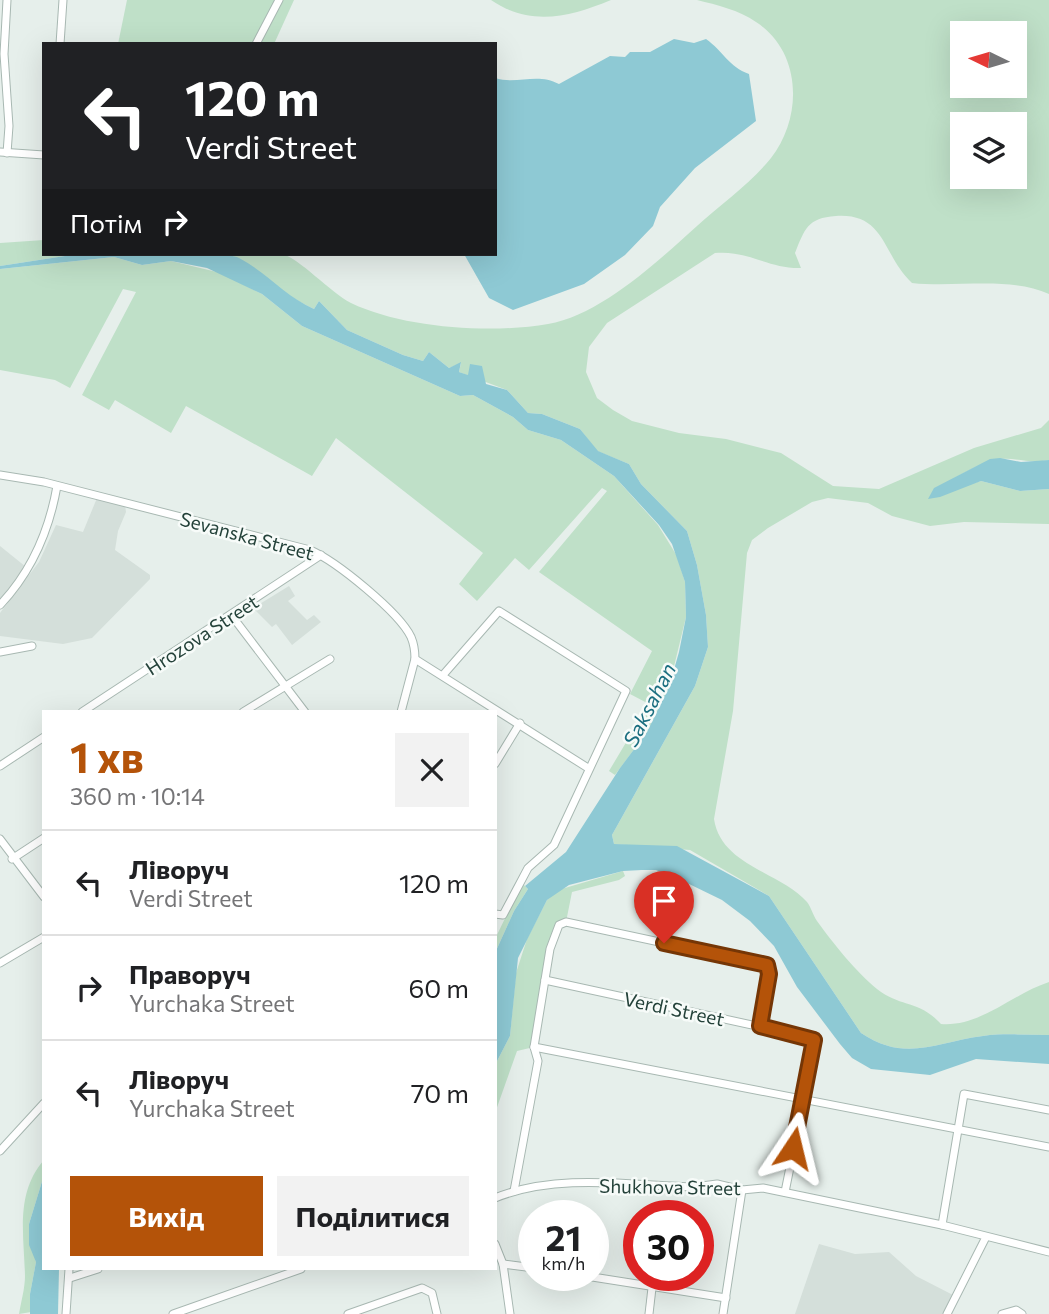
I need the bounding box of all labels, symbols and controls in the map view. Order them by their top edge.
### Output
north arrow [950,21,1027,98]
map controls [950,21,1027,189]
text: 120 m [185,66,319,126]
icon: left [70,70,161,161]
button: layers [950,112,1027,189]
text: Verdi Street [185,126,357,166]
icon: right [156,203,194,241]
text: Потім [70,207,142,238]
street label: Sevanska Street [178,507,317,564]
street label: Hrozova Street [141,589,263,680]
water label: Saksahan [617,658,680,750]
text: 1 хв [70,730,144,782]
button: close [395,733,469,807]
text: 360 m · 10:14 [70,782,205,810]
text: Ліворуч [129,853,229,884]
icon: left [70,864,108,902]
text: 120 m [399,867,469,898]
pin [634,871,694,943]
icon: arrive [645,882,683,920]
text: Verdi Street [129,884,253,912]
text: Праворуч [129,958,251,989]
icon: right [70,969,108,1007]
text: 60 m [409,972,469,1003]
street label: Verdi Street [622,987,727,1030]
text: Yurchaka Street [129,989,295,1017]
text: Ліворуч [129,1063,229,1094]
icon: left [70,1074,108,1112]
text: 70 m [411,1077,469,1108]
text: Yurchaka Street [129,1094,295,1122]
position arrow [756,1111,830,1185]
street label: Shukhova Street [599,1174,741,1199]
button: Вихід [70,1176,263,1256]
button: Поділитися [277,1176,469,1256]
speed limit sign: 30 [623,1200,714,1291]
text: 21 [546,1215,581,1258]
text: km/h [542,1252,585,1274]

